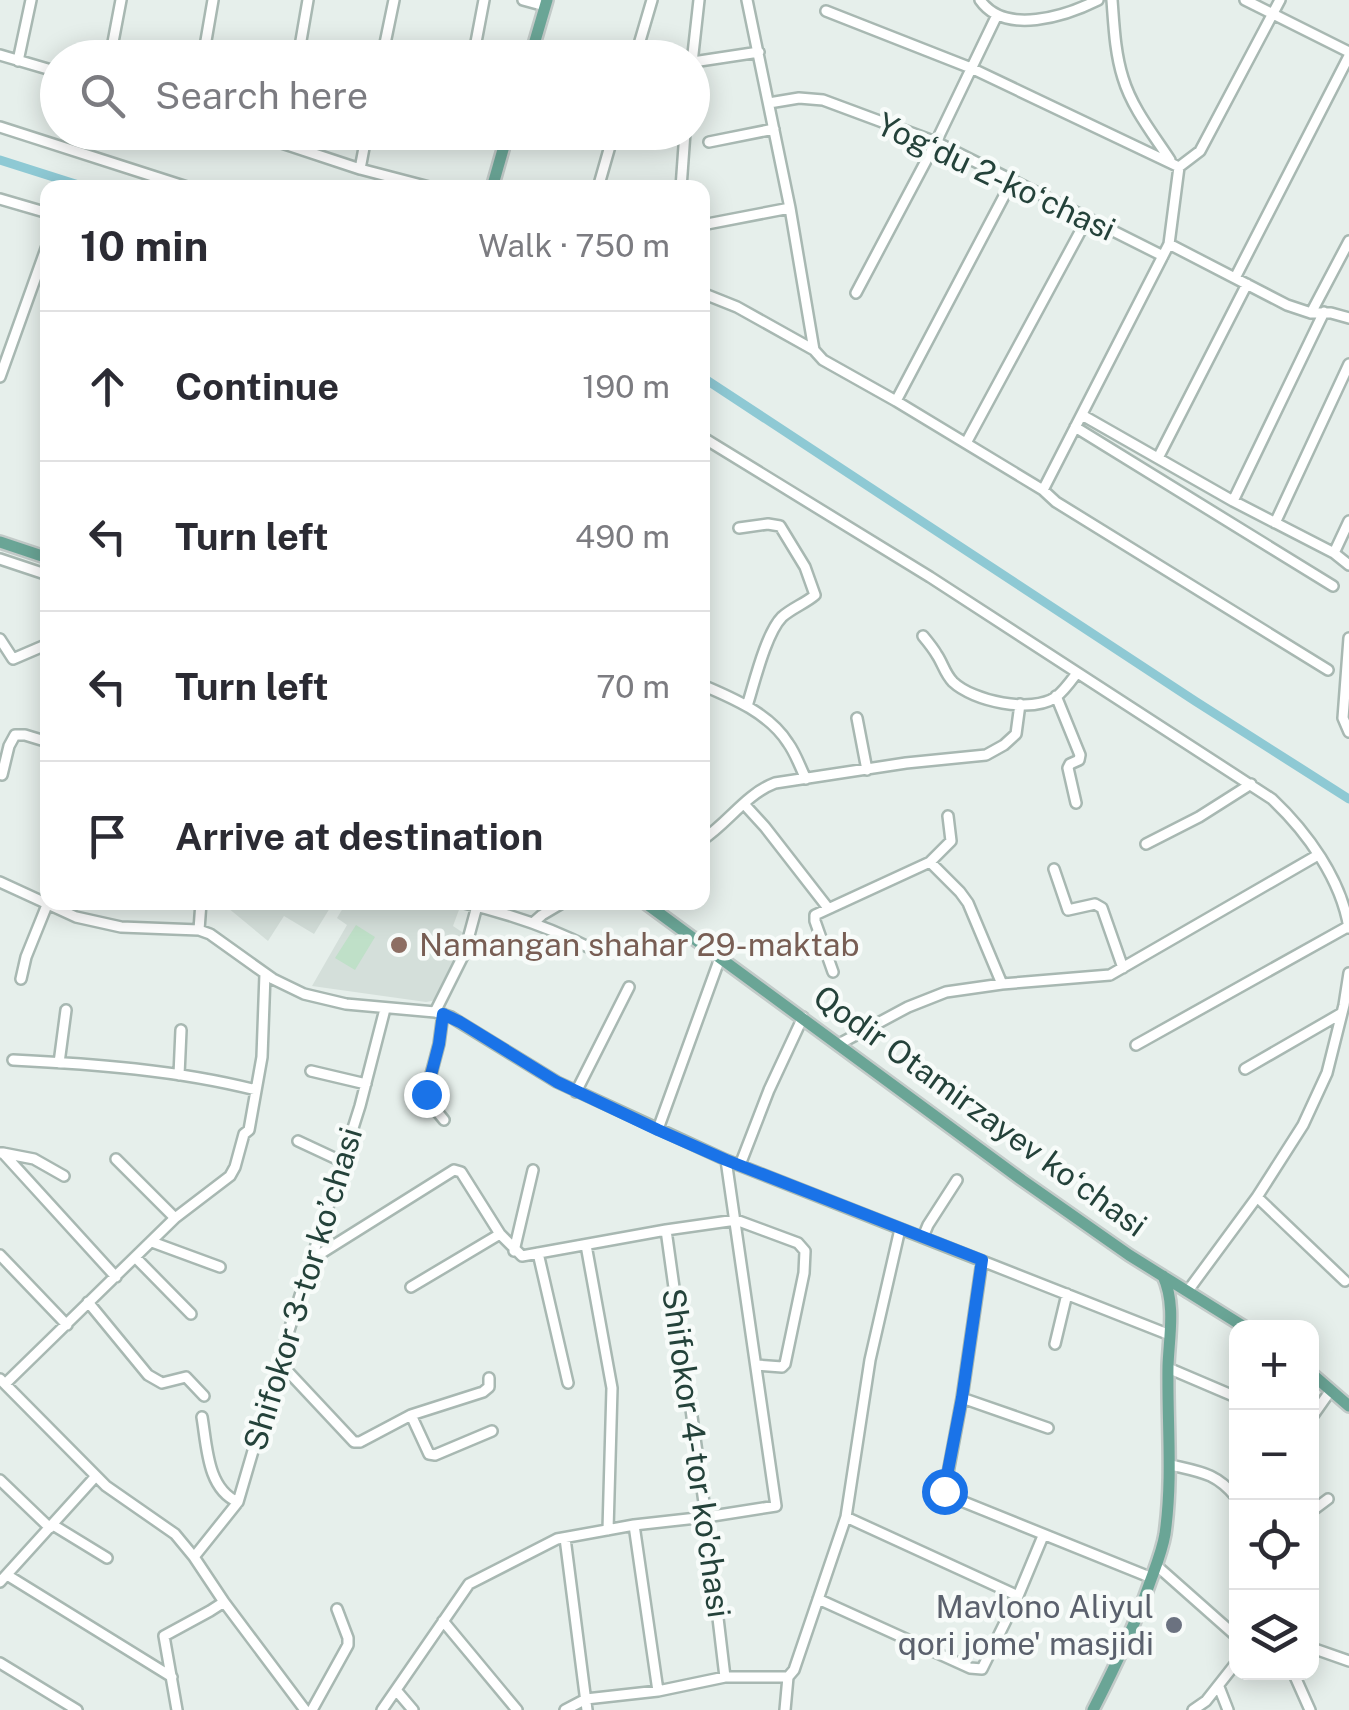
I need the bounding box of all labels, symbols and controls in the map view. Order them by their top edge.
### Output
search box [40,40,710,150]
icon: search [75,68,130,123]
text: Search here [155,73,368,118]
street label: Yogʻdu 2-koʻchasi [871,105,1121,248]
text: 10 min [80,221,208,270]
text: Walk · 750 m [478,227,670,264]
icon: ahead [80,359,135,414]
text: Continue [175,364,339,409]
text: 190 m [582,368,670,405]
icon: left [80,509,135,564]
text: Turn left [175,514,329,559]
text: 490 m [575,518,670,555]
icon: left [80,659,135,714]
text: Turn left [175,664,329,709]
text: 70 m [596,668,670,705]
icon: arrive [80,809,135,864]
text: Arrive at destination [175,814,543,859]
place label: Namangan shahar 29-maktab [419,926,860,963]
marker: Namangan shahar 29-maktab [388,934,410,956]
street label: Qodir Otamirzayev koʻchasi [807,977,1154,1244]
route end [404,1072,450,1118]
street label: Shifokor 3-tor koʼchasi [236,1123,369,1455]
street label: Shifokor 4-tor ko'chasi [655,1286,738,1620]
map controls [1229,1320,1319,1680]
button: + [1229,1320,1319,1410]
button: − [1229,1410,1319,1500]
route start [922,1469,968,1515]
button: locate [1229,1500,1319,1590]
place label: Mavlono Aliyul qori jome' masjidi [898,1588,1154,1662]
button: layers [1229,1590,1319,1680]
marker: Mavlono Aliyul qori jome' masjidi [1163,1614,1185,1636]

